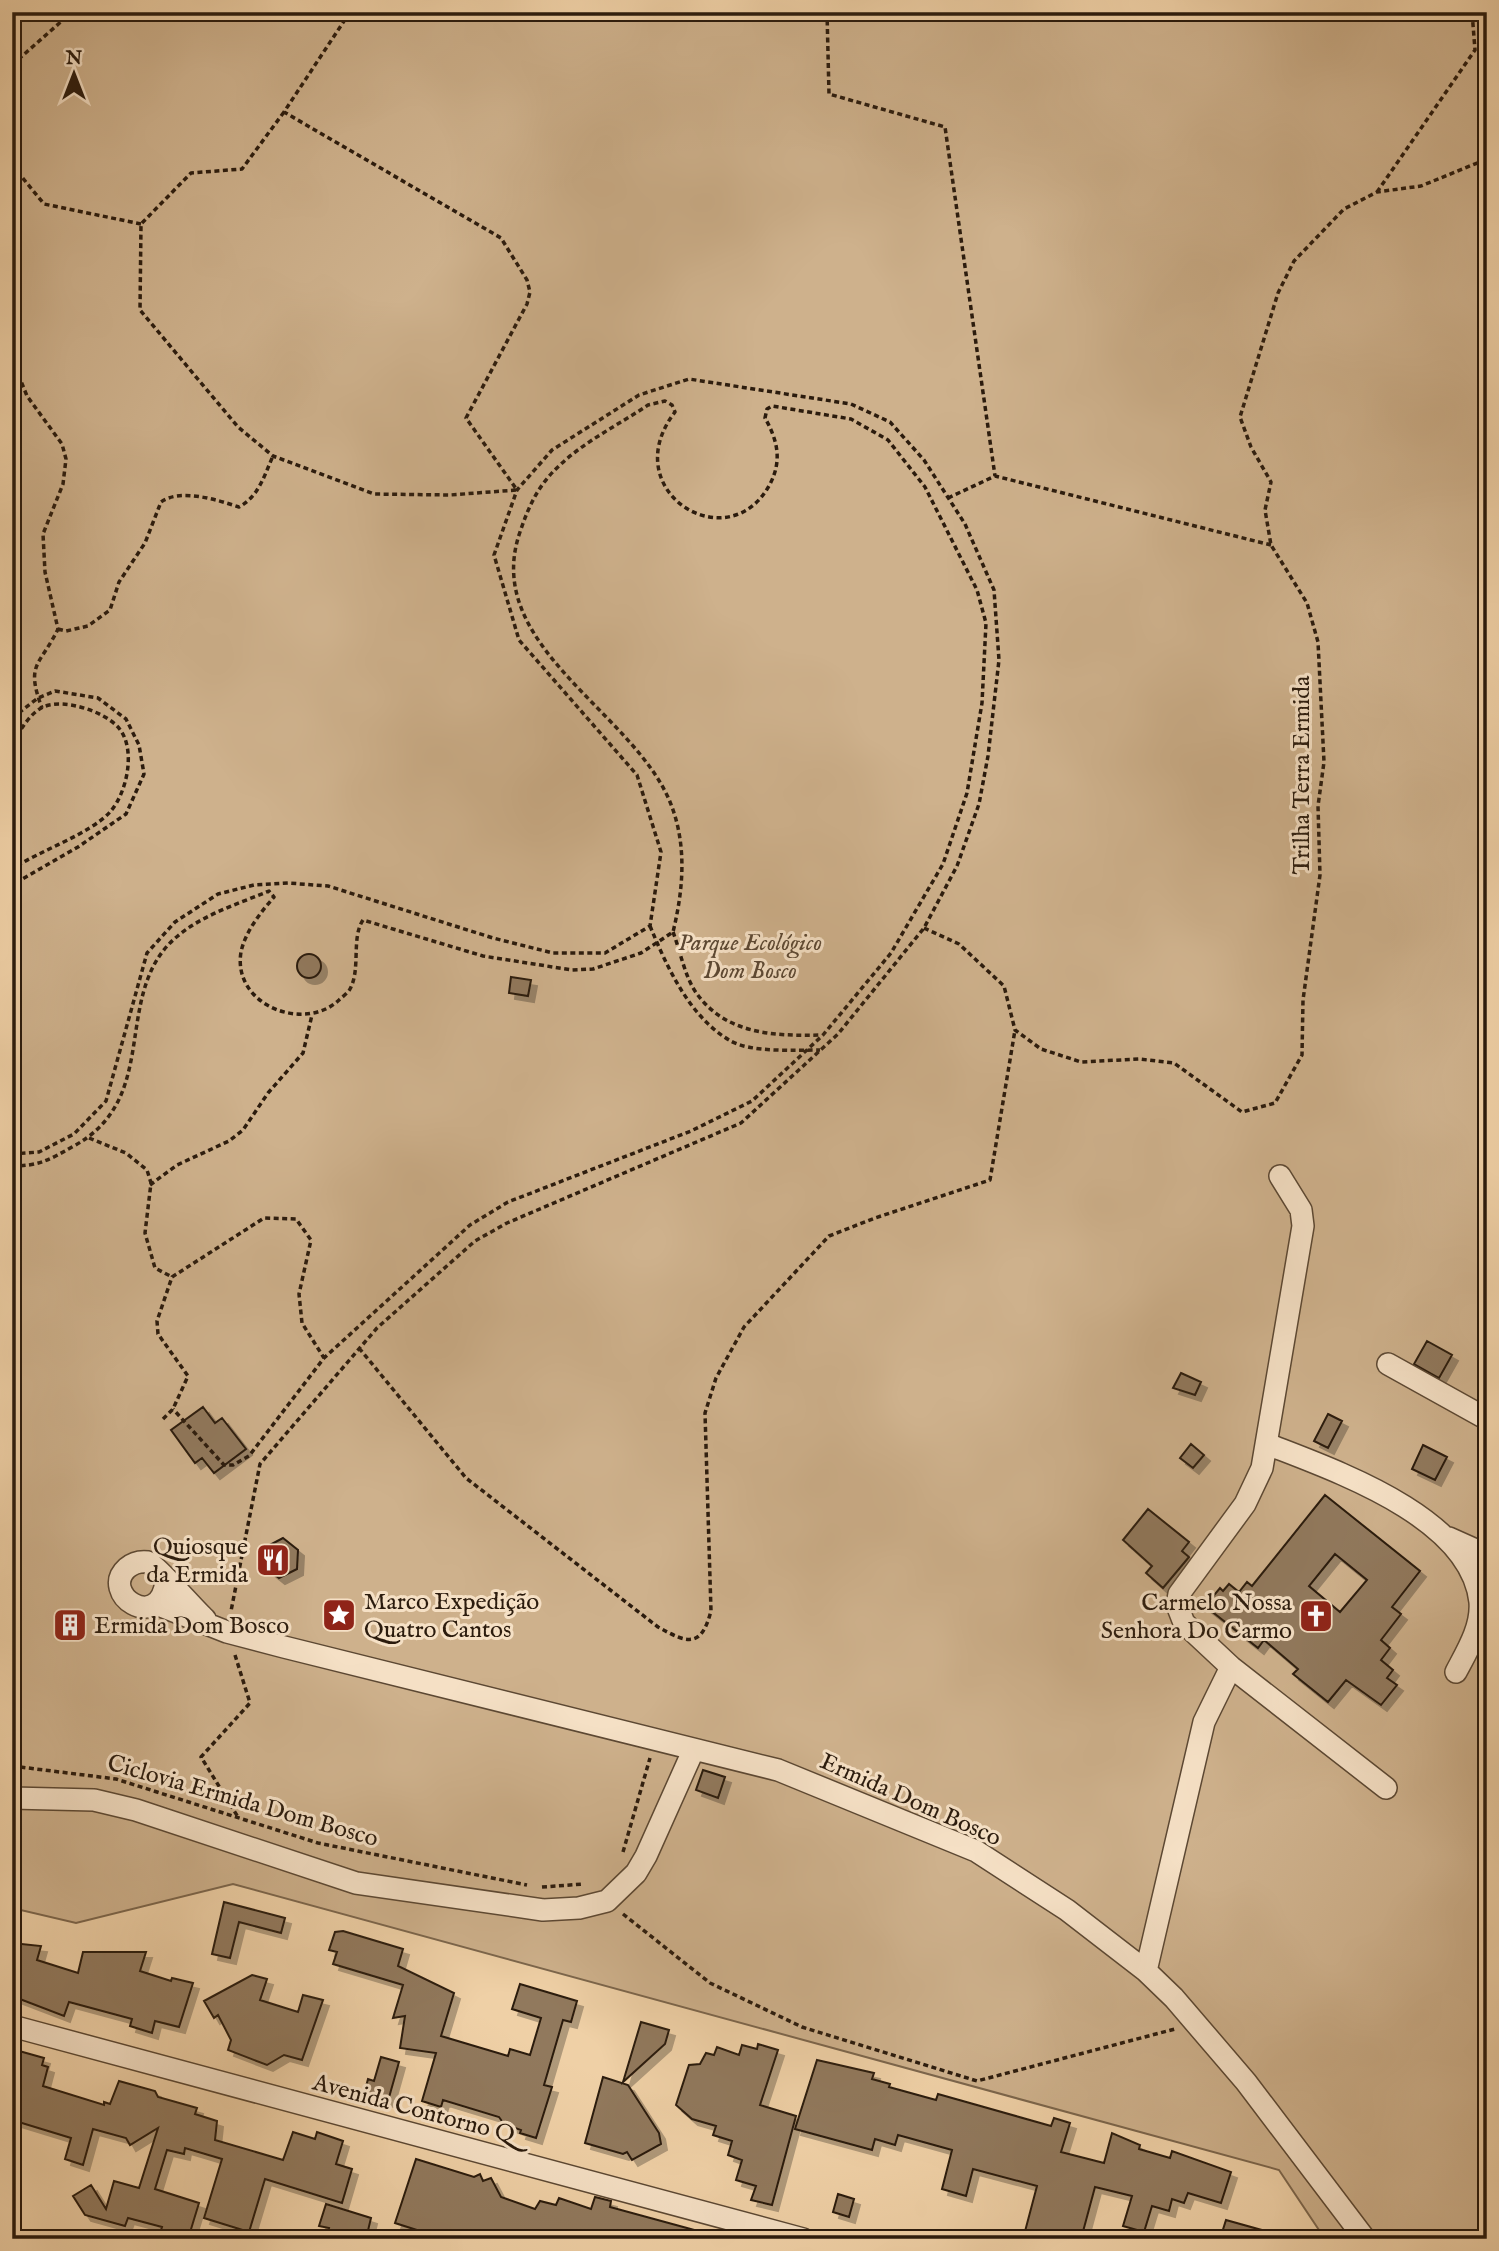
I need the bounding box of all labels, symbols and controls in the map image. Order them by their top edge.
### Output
north arrow [38,38,108,108]
text: N [65,47,83,71]
street label: Trilha Terra Ermida [1287,675,1318,874]
park label: Parque Ecológico Dom Bosco [678,928,822,987]
place label: Quiosque da Ermida [146,1532,249,1591]
restaurant icon: Quiosque da Ermida [254,1541,292,1579]
place label: Marco Expedição Quatro Cantos [364,1587,539,1646]
place label: Carmelo Nossa Senhora Do Carmo [1101,1588,1293,1647]
place icon: Marco Expedição Quatro Cantos [320,1596,358,1634]
church icon: Carmelo Nossa Senhora Do Carmo [1297,1597,1335,1635]
building icon: Ermida Dom Bosco [51,1606,89,1644]
place label: Ermida Dom Bosco [94,1611,289,1642]
street label: Ermida Dom Bosco [815,1747,1006,1854]
street label: Ciclovia Ermida Dom Bosco [103,1748,382,1855]
street label: Avenida Contorno Q [308,2067,535,2156]

